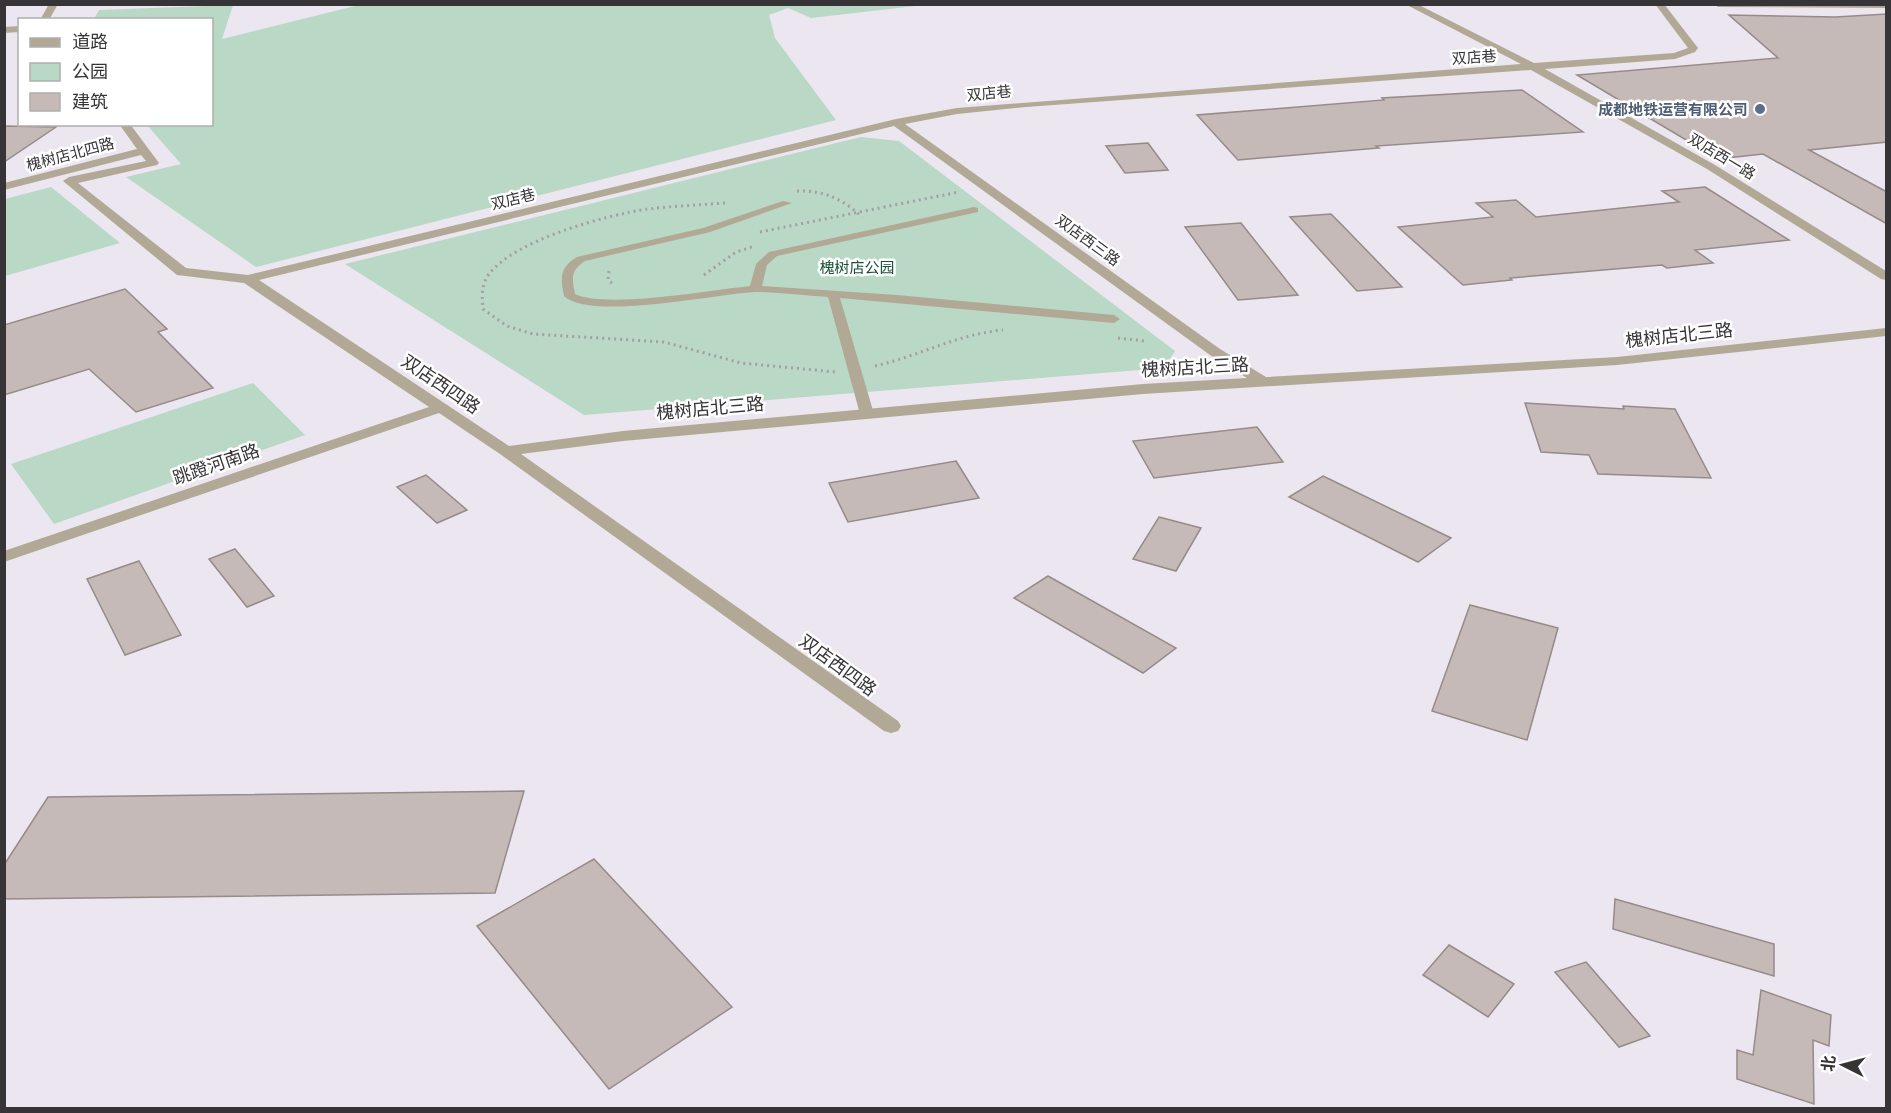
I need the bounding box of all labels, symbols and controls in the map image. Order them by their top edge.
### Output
legend [18,18,213,126]
text: 道路 [72,30,108,53]
street label: 双店巷 [1451,46,1497,68]
text: 公园 [72,60,108,83]
street label: 双店巷 [966,81,1012,105]
text: 建筑 [72,90,108,113]
place label: 成都地铁运营有限公司 [1598,100,1748,119]
marker: 成都地铁运营有限公司 [1753,102,1767,116]
street label: 双店西一路 [1685,129,1759,183]
street label: 槐树店北四路 [24,133,116,175]
street label: 双店巷 [489,184,537,214]
street label: 双店西三路 [1052,210,1124,270]
park label: 槐树店公园 [819,258,895,277]
street label: 槐树店北三路 [1624,318,1734,352]
street label: 双店西四路 [397,349,485,419]
street label: 槐树店北三路 [1140,353,1250,381]
street label: 槐树店北三路 [655,392,765,424]
street label: 跳蹬河南路 [170,438,262,490]
street label: 双店西四路 [795,629,881,701]
north arrow [1813,1035,1873,1095]
text: 北 [1817,1054,1839,1072]

